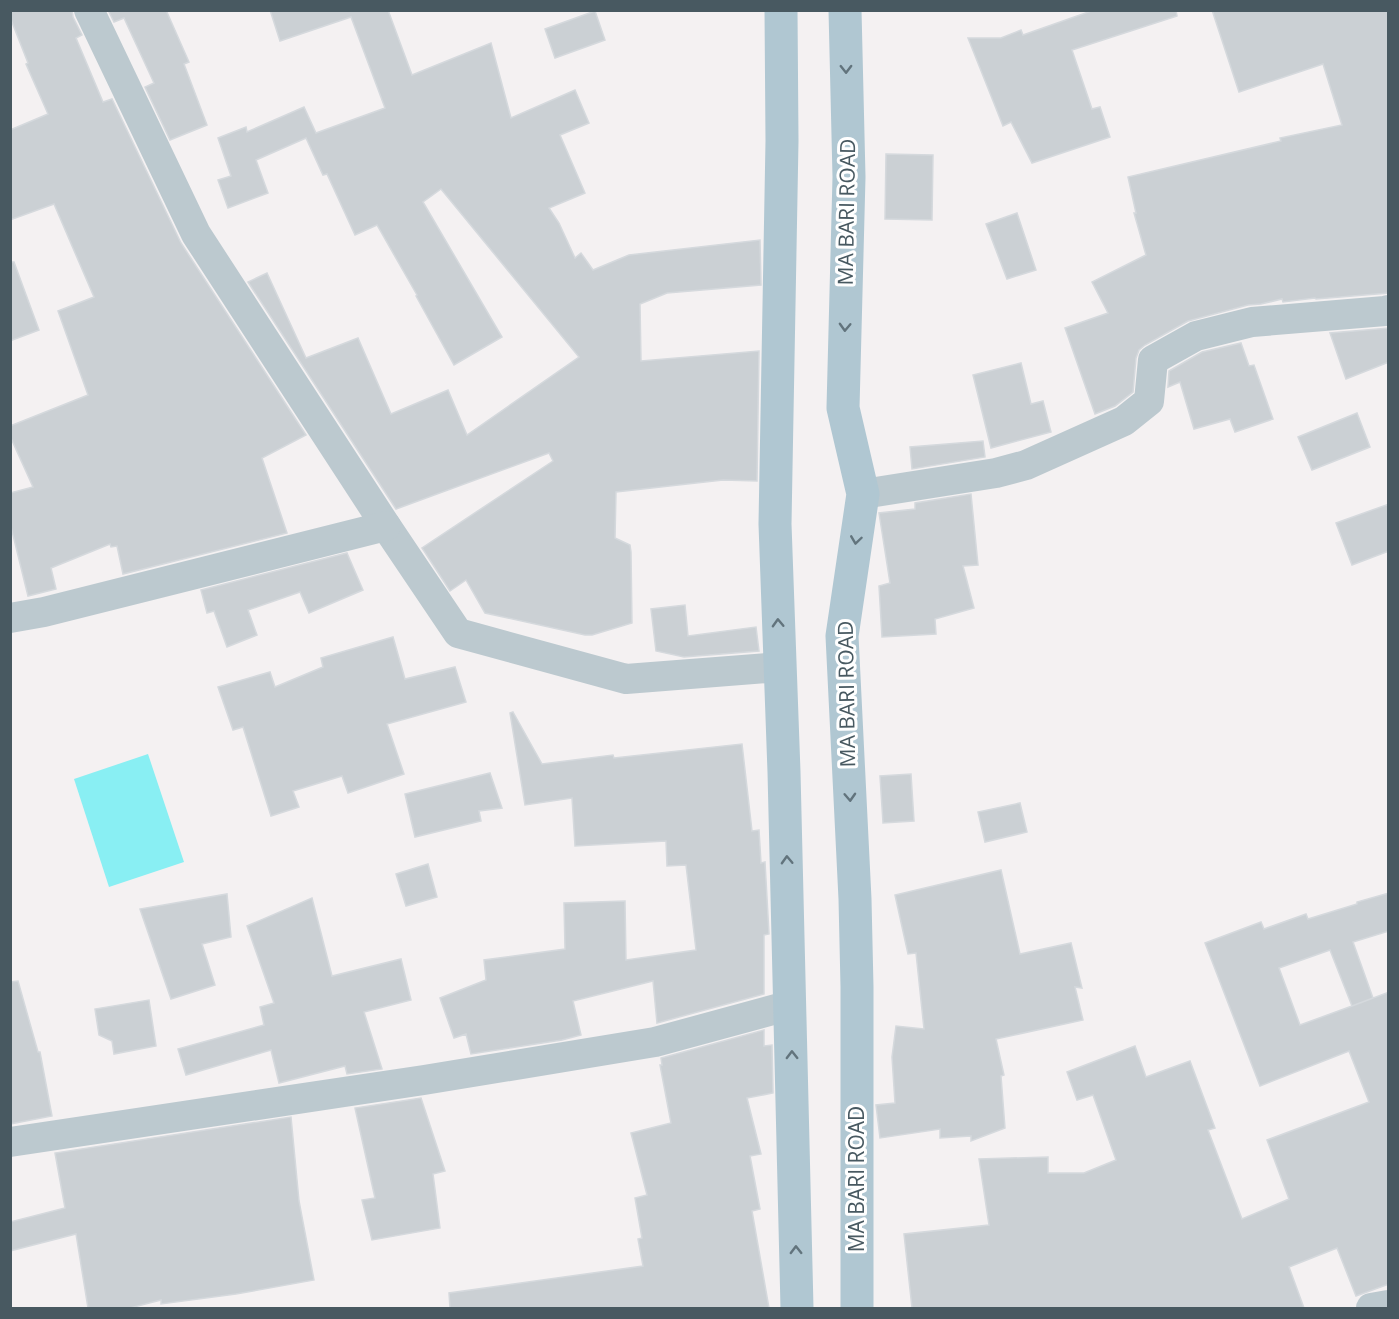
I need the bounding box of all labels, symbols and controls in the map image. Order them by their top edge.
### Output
one-way arrow [840,64,853,73]
street label: MA BARI ROAD [831,138,861,285]
one-way arrow [839,322,851,331]
one-way arrow [851,535,863,545]
one-way arrow [772,619,785,628]
street label: MA BARI ROAD [831,621,861,768]
one-way arrow [843,792,856,801]
one-way arrow [780,856,793,865]
one-way arrow [786,1051,798,1060]
street label: MA BARI ROAD [842,1106,870,1252]
one-way arrow [790,1246,802,1255]

